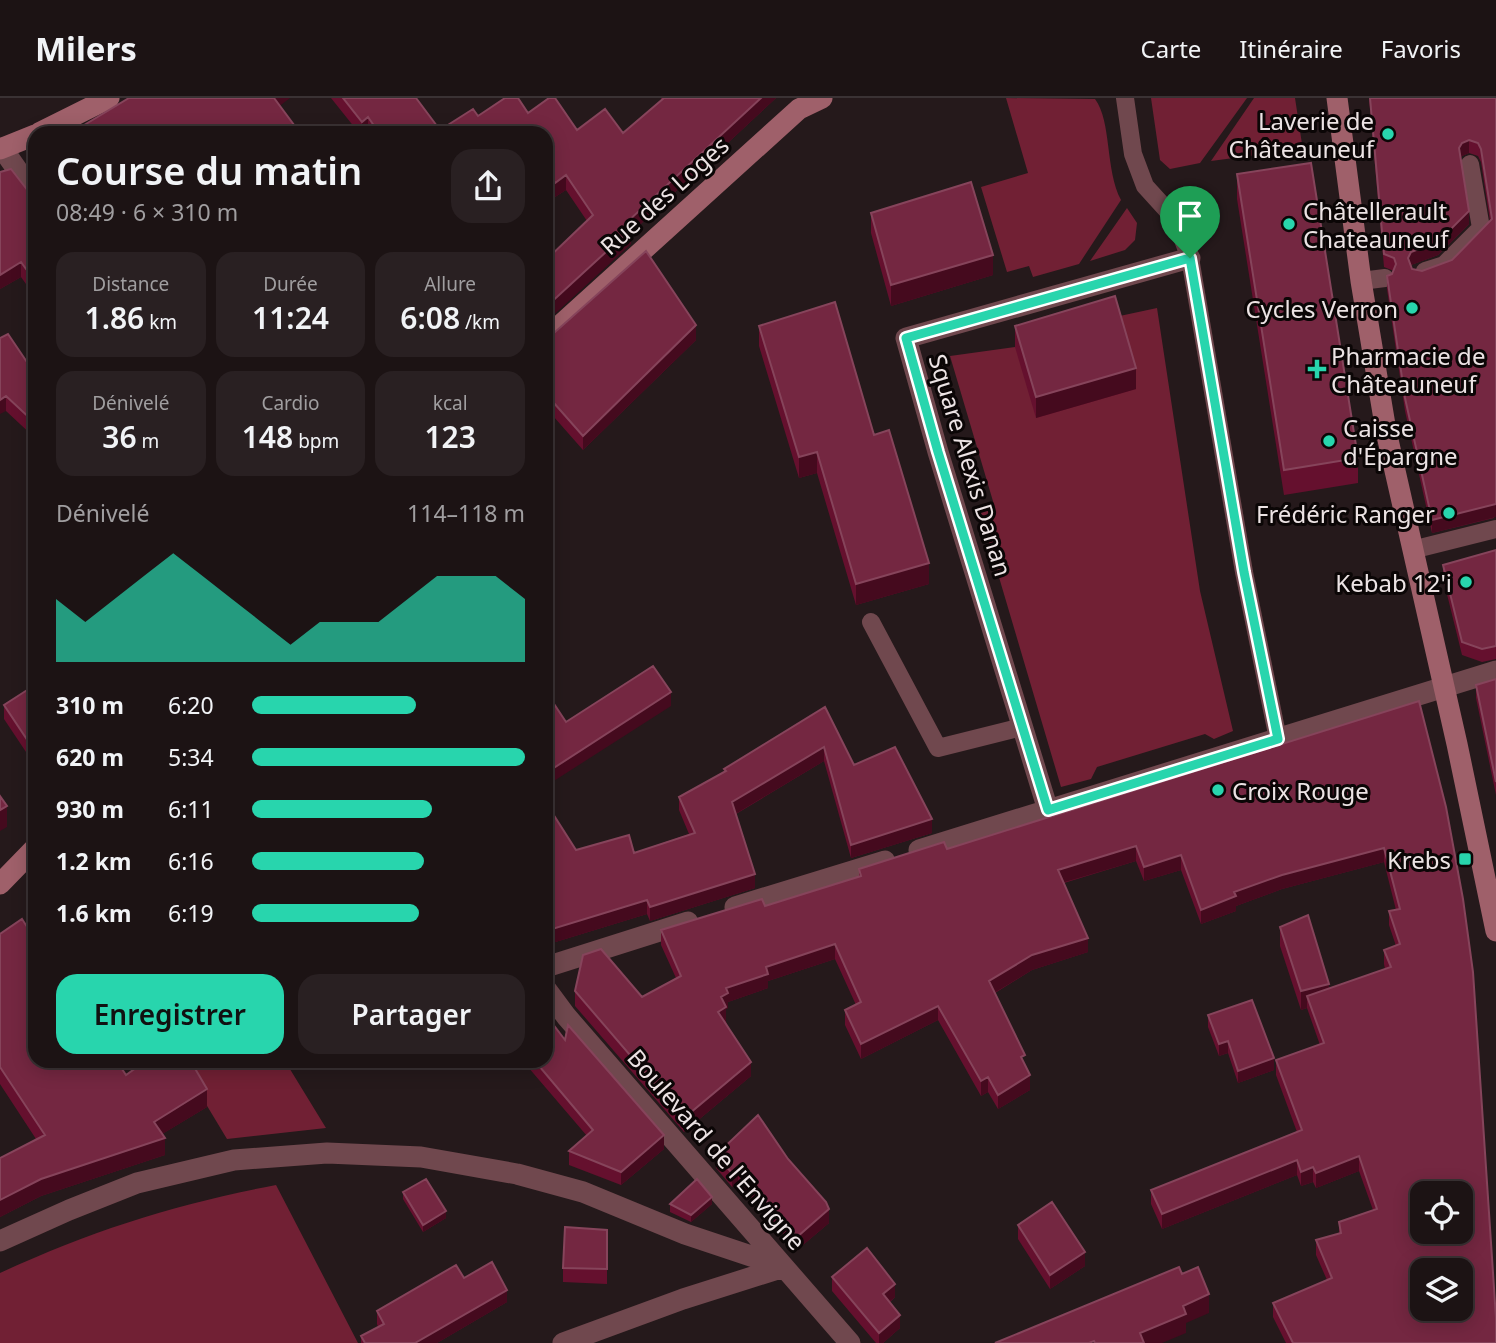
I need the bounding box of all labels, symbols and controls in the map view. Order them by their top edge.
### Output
text: Milers [35,26,137,71]
text: Carte [1141,32,1201,65]
text: Itinéraire [1239,32,1343,65]
text: Favoris [1381,32,1461,65]
place label: Laverie de Châteauneuf [1229,104,1376,165]
marker: Laverie de Châteauneuf [1380,126,1396,142]
street label: Rue des Loges [593,128,735,262]
text: Course du matin [56,144,362,196]
button: share [451,149,525,223]
pin [1160,186,1220,258]
place label: Châtellerault Chateauneuf [1303,194,1450,255]
text: 08:49 · 6 × 310 m [56,196,238,228]
icon: arrive [1171,197,1209,235]
marker: Châtellerault Chateauneuf [1281,216,1297,232]
text: Distance [92,271,169,297]
text: Durée [263,271,318,297]
text: Allure [424,271,476,297]
place label: Cycles Verron [1245,292,1398,325]
text: 1.86 [85,297,144,338]
text: 11:24 [252,297,329,338]
text: 6:08 [400,297,460,338]
marker: Cycles Verron [1404,300,1420,316]
text: km [144,309,177,335]
text: /km [460,309,500,335]
place label: Pharmacie de Châteauneuf [1331,339,1485,400]
street label: Square Alexis Danan [921,350,1021,580]
marker: Pharmacie de Châteauneuf [1309,361,1325,377]
text: Dénivelé [92,390,169,416]
text: Cardio [261,390,320,416]
text: kcal [433,390,468,416]
place label: Caisse d'Épargne [1343,411,1458,472]
text: 36 [102,416,137,457]
text: 148 [242,416,293,457]
text: 123 [424,416,476,457]
text: m [137,428,159,454]
text: bpm [293,428,339,454]
marker: Caisse d'Épargne [1321,433,1337,449]
text: Dénivelé [56,497,149,529]
text: 114–118 m [407,497,525,529]
place label: Frédéric Ranger [1256,497,1435,530]
marker: Frédéric Ranger [1441,505,1457,521]
place label: Kebab 12'i [1335,566,1452,599]
marker: Kebab 12'i [1458,574,1474,590]
text: 310 m [56,689,124,721]
text: 6:20 [168,689,214,721]
text: 620 m [56,741,124,773]
text: 5:34 [168,741,214,773]
place label: Croix Rouge [1232,774,1369,807]
marker: Croix Rouge [1210,782,1226,798]
text: 930 m [56,793,124,825]
text: 6:11 [168,793,214,825]
place label: Krebs [1387,843,1451,876]
text: 1.2 km [56,845,131,877]
text: 6:16 [168,845,214,877]
marker: Krebs [1457,851,1473,867]
text: 1.6 km [56,897,131,929]
text: 6:19 [168,897,214,929]
button: Enregistrer [56,974,284,1054]
button: Partager [298,974,525,1054]
street label: Boulevard de l'Envigne [621,1042,813,1256]
map controls [1410,1181,1473,1321]
button: locate [1410,1181,1473,1244]
button: layers [1410,1258,1473,1321]

